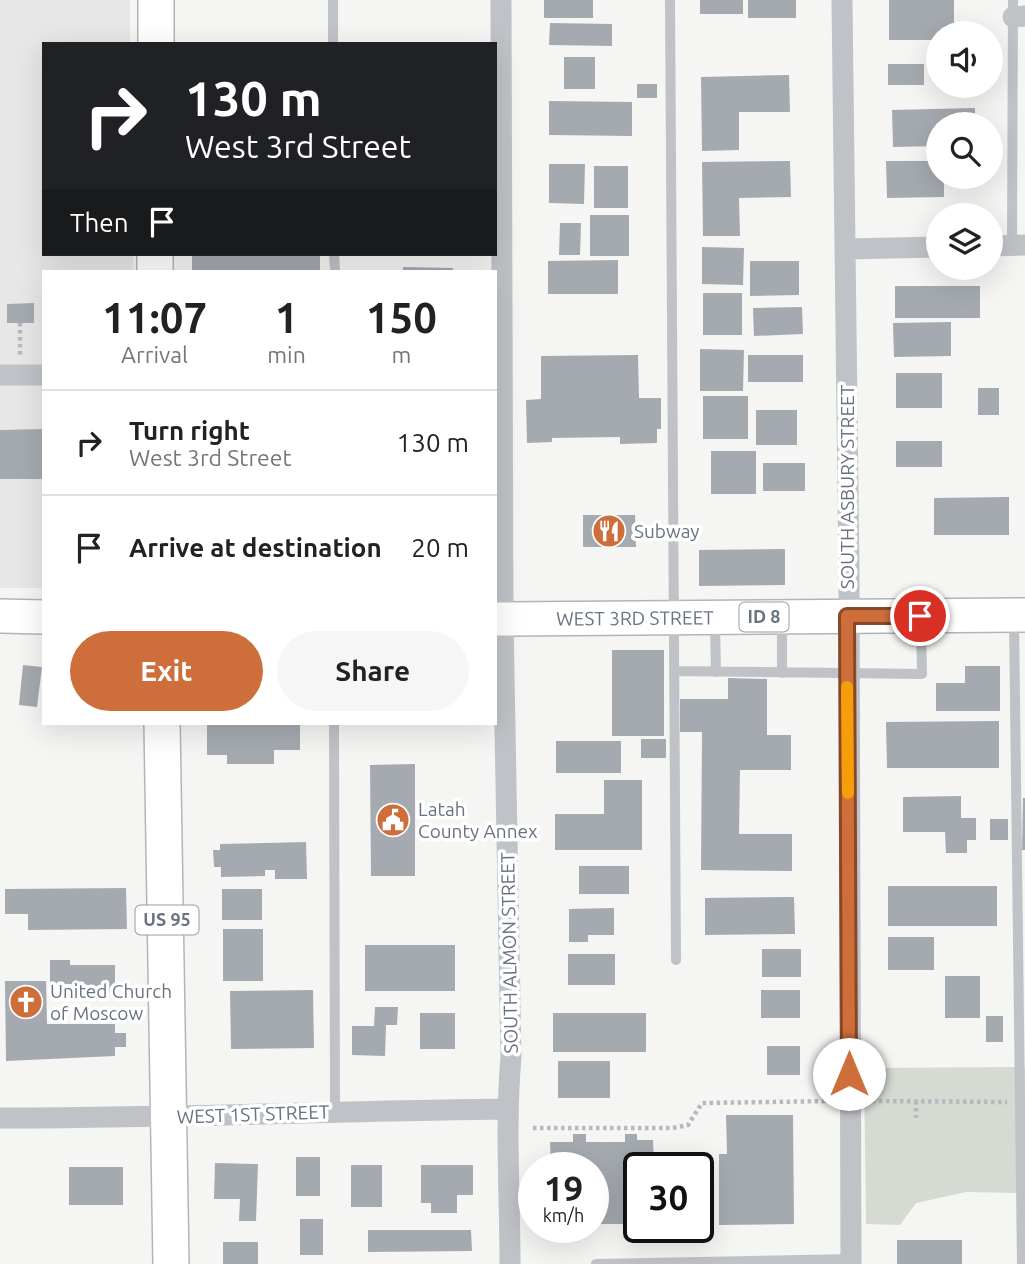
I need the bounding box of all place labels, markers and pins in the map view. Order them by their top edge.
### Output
restaurant icon: Subway [590,512,628,550]
place label: Subway [634,520,700,542]
pin [890,586,950,646]
place label: Latah County Annex [418,798,538,842]
public building icon: Latah County Annex [374,801,412,839]
place label: United Church of Moscow [50,980,172,1024]
church icon: United Church of Moscow [7,983,45,1021]

